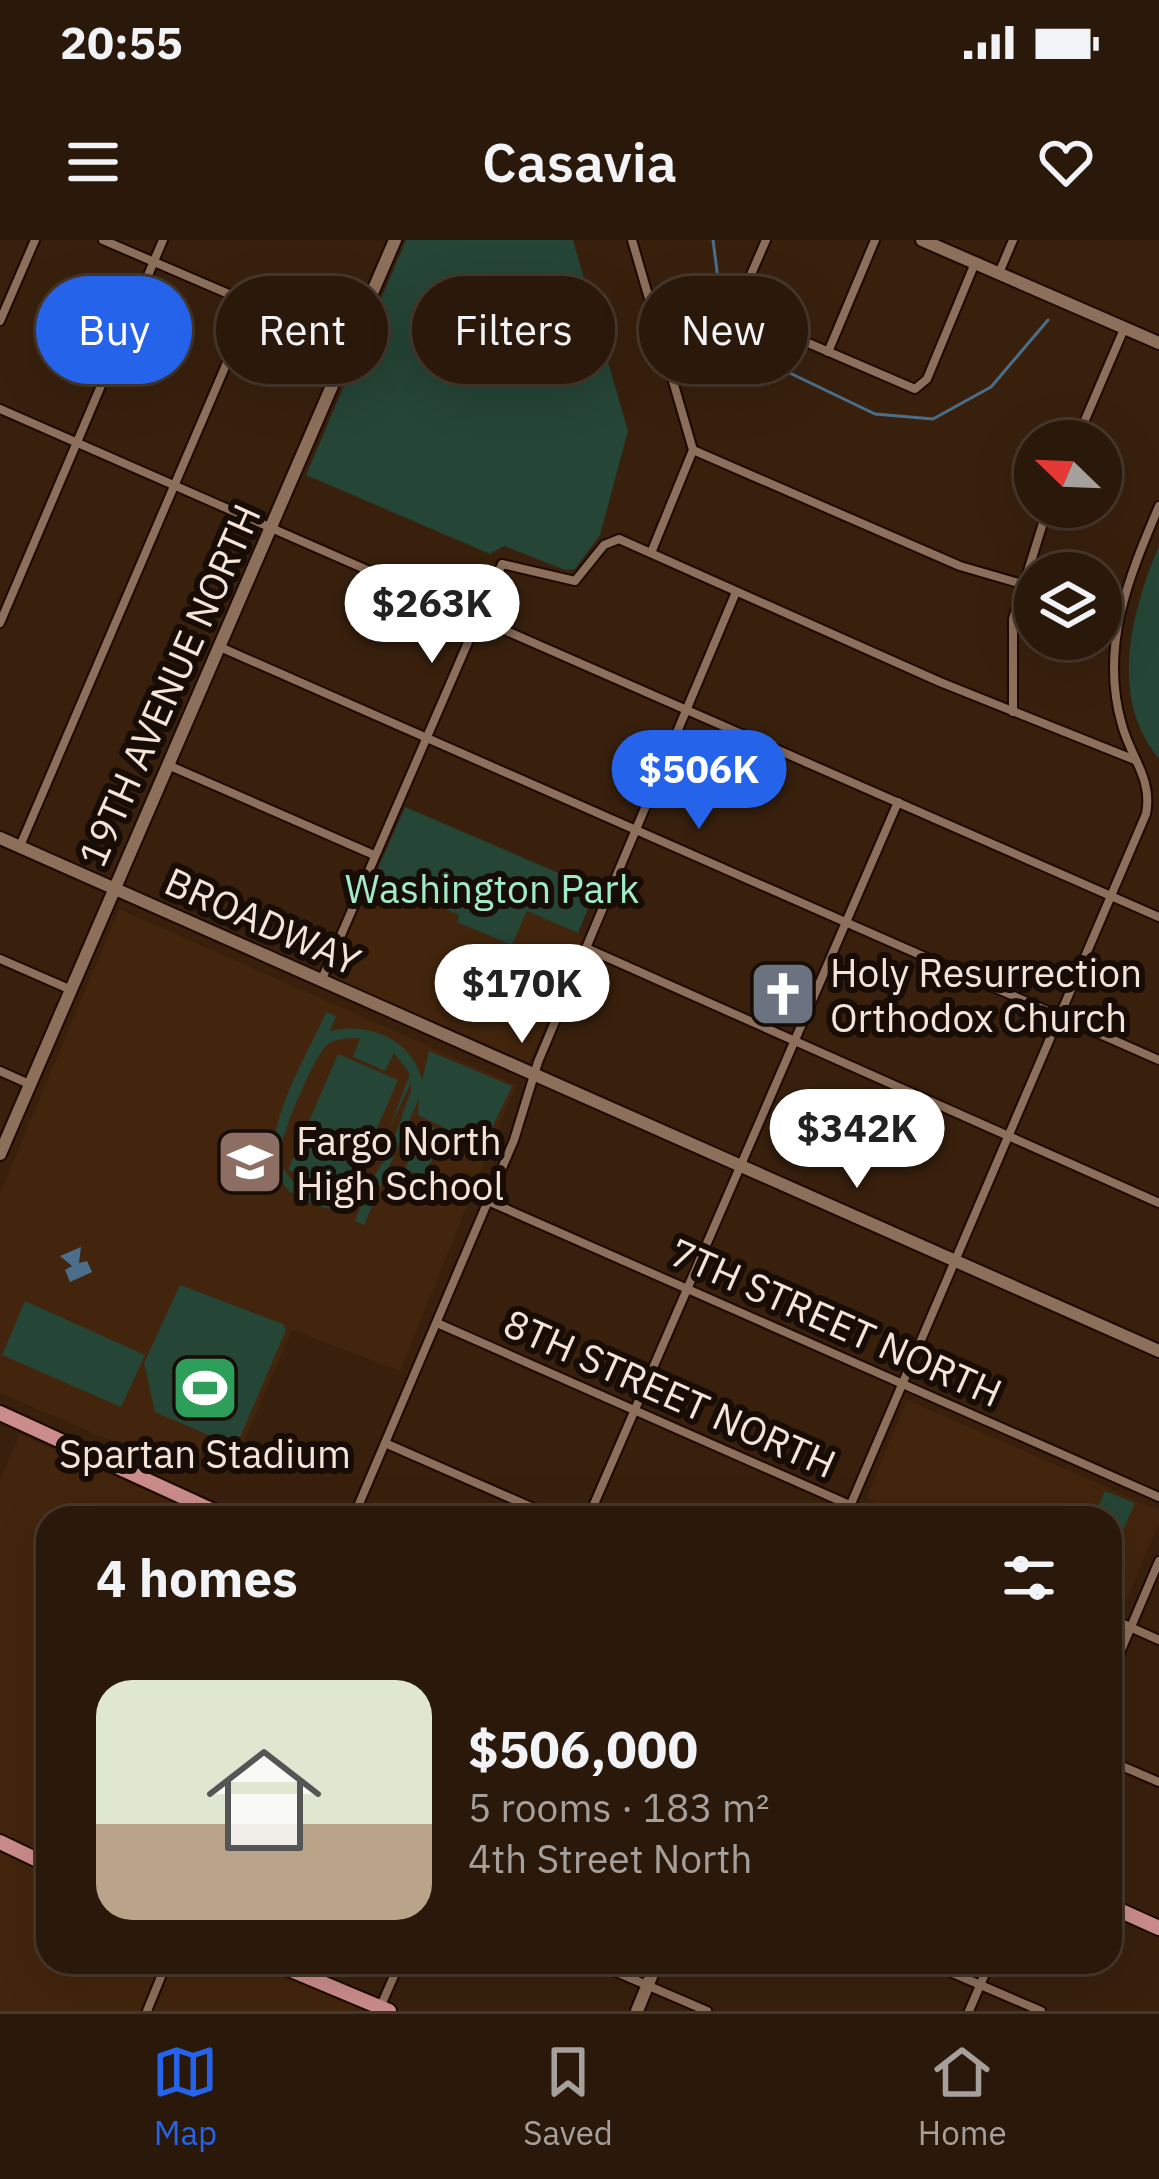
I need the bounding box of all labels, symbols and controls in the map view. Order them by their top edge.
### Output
text: 20:55 [60,13,183,71]
text: Casavia [482,127,677,197]
icon: menu [60,129,126,195]
icon: heart [1033,129,1099,195]
chip: Buy [36,276,192,384]
chip: Rent [216,276,388,384]
chip: Filters [412,276,615,384]
chip: New [639,276,808,384]
north arrow [1014,420,1122,528]
map controls [1014,420,1122,660]
street label: 19TH AVENUE NORTH [66,496,272,874]
button: layers [1014,552,1122,660]
pin: $263K [348,564,516,666]
text: $263K [372,577,492,628]
pin: $506K [615,730,783,832]
text: $506K [639,743,759,794]
street label: BROADWAY [157,855,369,987]
park label: Washington Park [345,863,639,914]
pin: $170K [438,944,606,1046]
place label: Holy Resurrection Orthodox Church [830,947,1142,1043]
text: $170K [462,957,582,1008]
church icon: Holy Resurrection Orthodox Church [748,959,818,1029]
pin: $342K [773,1089,941,1191]
text: $342K [797,1102,917,1153]
place label: Fargo North High School [296,1115,504,1211]
school or university icon: Fargo North High School [215,1127,285,1197]
street label: 7TH STREET NORTH [662,1226,1010,1418]
street label: 8TH STREET NORTH [496,1297,844,1489]
sports icon: Spartan Stadium [170,1353,240,1423]
place label: Spartan Stadium [59,1428,351,1479]
text: 4 homes [96,1545,298,1611]
icon: filters [996,1545,1062,1611]
text: $506,000 [468,1716,698,1782]
icon: home [192,1728,336,1872]
text: 5 rooms · 183 m² [468,1782,770,1833]
text: 4th Street North [468,1833,752,1884]
tab: Map [152,2039,218,2154]
tab: Saved [523,2039,613,2154]
tab: Home [918,2039,1007,2154]

